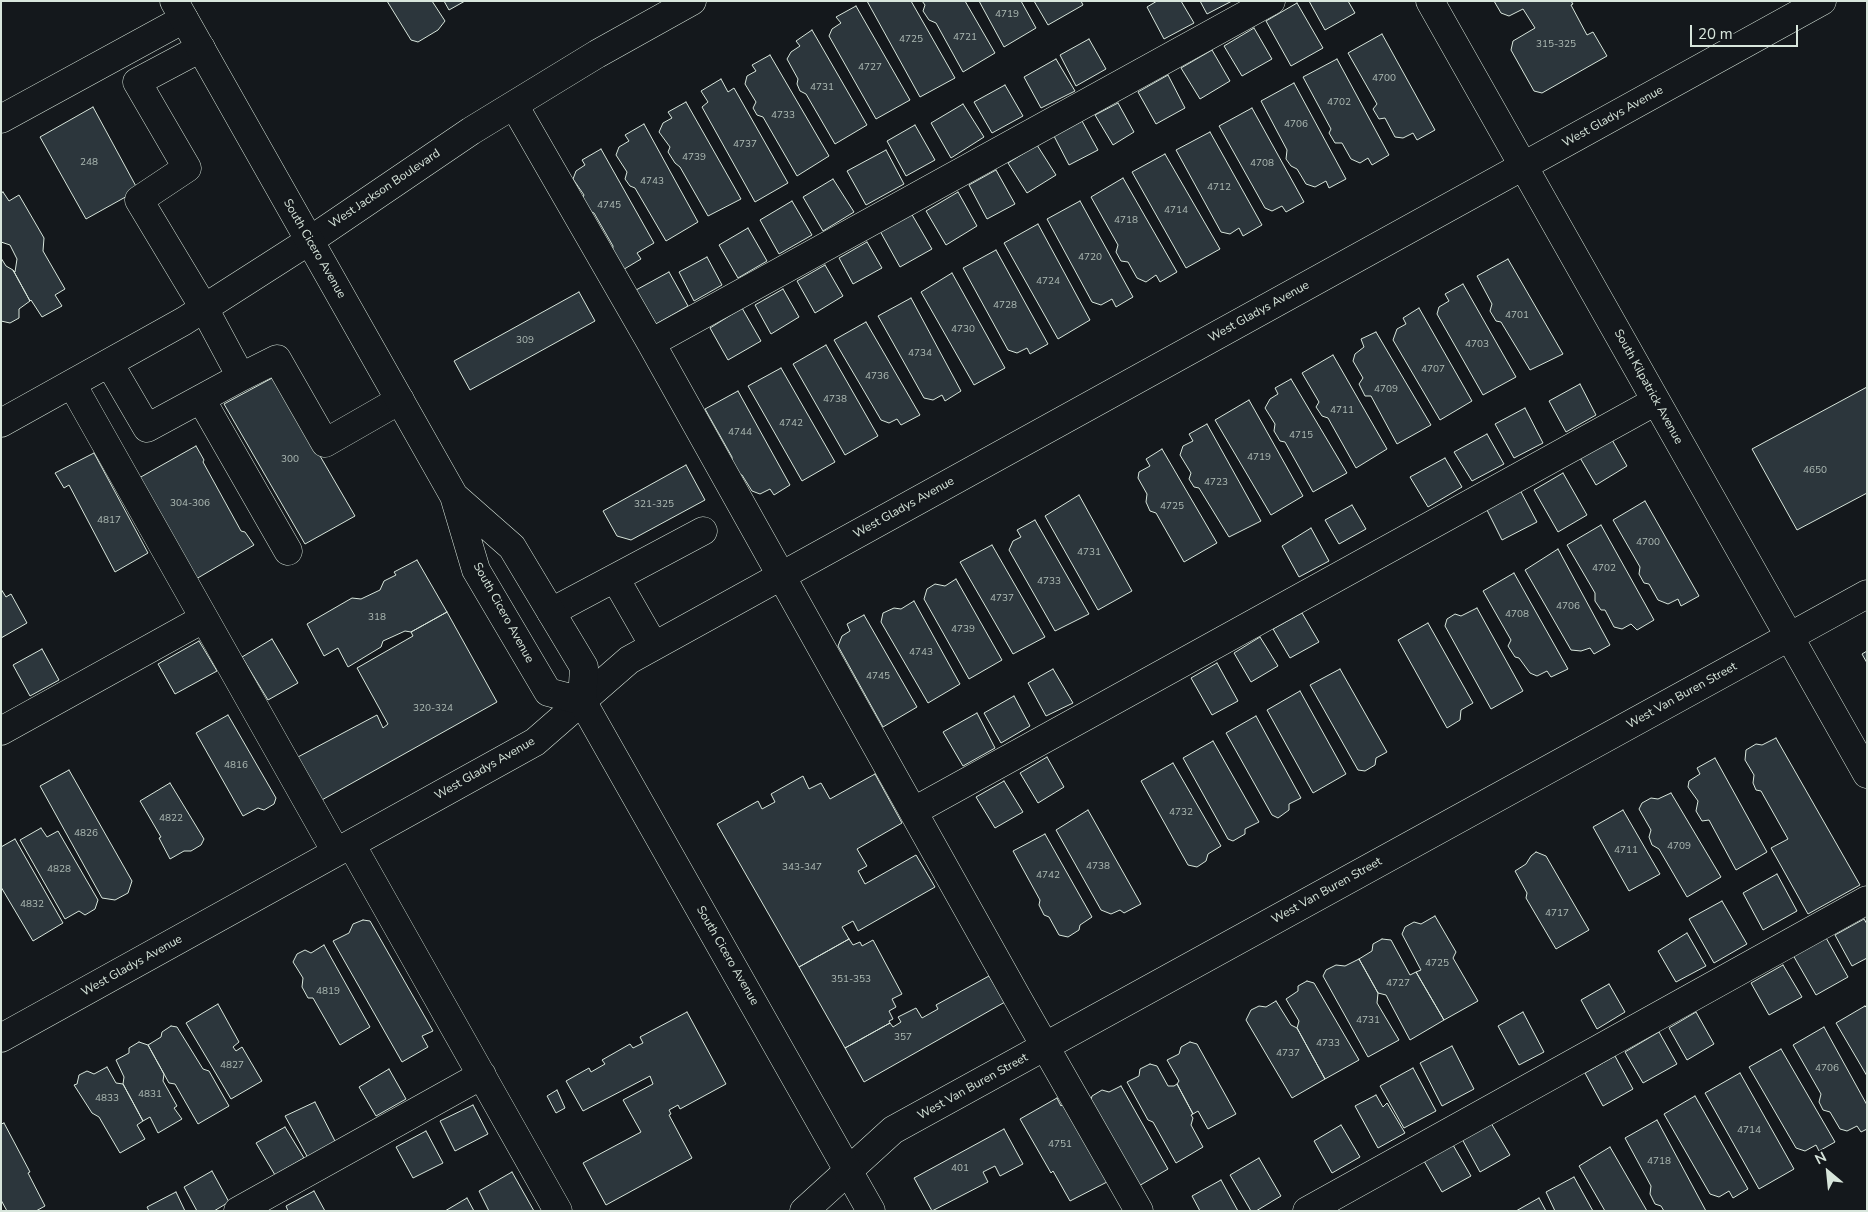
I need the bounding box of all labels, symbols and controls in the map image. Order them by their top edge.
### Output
house number: 4719 [995,9,1019,21]
scale bar [1693,15,1800,47]
text: 20 m [1698,24,1733,44]
house number: 4721 [953,32,977,44]
house number: 4725 [899,34,923,46]
house number: 315-325 [1536,39,1576,51]
house number: 4727 [858,62,882,74]
house number: 4700 [1372,73,1396,85]
house number: 4731 [810,82,834,94]
street label: West Gladys Avenue [1560,83,1666,151]
house number: 4702 [1327,97,1351,109]
house number: 4733 [771,110,795,122]
house number: 4706 [1284,119,1308,131]
house number: 4737 [733,139,757,151]
street label: West Jackson Boulevard [327,146,443,232]
house number: 4739 [682,152,706,164]
house number: 248 [80,157,98,169]
house number: 4708 [1250,158,1274,170]
house number: 4743 [640,176,664,188]
house number: 4712 [1207,182,1231,194]
street label: South Cicero Avenue [280,197,348,301]
house number: 4745 [597,200,621,212]
house number: 4714 [1164,205,1188,217]
house number: 4718 [1114,215,1138,227]
house number: 4720 [1078,252,1102,264]
house number: 4724 [1036,276,1060,288]
street label: West Gladys Avenue [1206,278,1312,346]
house number: 4728 [993,300,1017,312]
house number: 4701 [1505,310,1529,322]
house number: 4730 [951,324,975,336]
street label: South Kilpatrick Avenue [1610,327,1686,447]
house number: 309 [516,335,534,347]
house number: 4703 [1465,339,1489,351]
house number: 4734 [908,348,932,360]
house number: 4707 [1421,364,1445,376]
house number: 4736 [865,371,889,383]
house number: 4709 [1374,384,1398,396]
house number: 4738 [823,394,847,406]
house number: 4711 [1330,405,1354,417]
house number: 4742 [779,418,803,430]
house number: 4744 [728,427,752,439]
house number: 4715 [1289,430,1313,442]
house number: 4719 [1247,452,1271,464]
house number: 300 [281,454,299,466]
house number: 4650 [1803,465,1827,477]
street label: West Gladys Avenue [851,474,957,542]
house number: 4723 [1204,477,1228,489]
house number: 304-306 [170,498,210,510]
house number: 321-325 [634,499,674,511]
house number: 4725 [1160,501,1184,513]
house number: 4817 [97,515,121,527]
house number: 4700 [1636,537,1660,549]
house number: 4731 [1077,547,1101,559]
street label: South Cicero Avenue [469,560,537,666]
house number: 4702 [1592,563,1616,575]
house number: 4733 [1037,576,1061,588]
house number: 4737 [990,593,1014,605]
house number: 4706 [1556,601,1580,613]
house number: 4708 [1505,609,1529,621]
house number: 318 [368,612,386,624]
house number: 4739 [951,624,975,636]
house number: 4743 [909,647,933,659]
street label: West Van Buren Street [1624,660,1740,732]
house number: 4745 [866,671,890,683]
house number: 320-324 [413,703,453,715]
street label: West Gladys Avenue [432,734,538,804]
house number: 4816 [224,760,248,772]
house number: 4732 [1169,807,1193,819]
house number: 4822 [159,813,183,825]
house number: 4826 [74,828,98,840]
house number: 4709 [1667,841,1691,853]
house number: 4711 [1614,845,1638,857]
street label: West Van Buren Street [1269,855,1385,927]
house number: 4738 [1086,861,1110,873]
house number: 343-347 [782,862,822,874]
house number: 4828 [47,864,71,876]
house number: 4742 [1036,870,1060,882]
house number: 4832 [20,899,44,911]
street label: South Cicero Avenue [693,904,761,1008]
house number: 4717 [1545,908,1569,920]
street label: West Gladys Avenue [79,932,185,1000]
house number: 4725 [1425,958,1449,970]
house number: 351-353 [831,974,871,986]
house number: 4727 [1386,978,1410,990]
house number: 4819 [316,986,340,998]
house number: 4731 [1356,1015,1380,1027]
house number: 357 [894,1032,912,1044]
house number: 4733 [1316,1038,1340,1050]
house number: 4737 [1276,1048,1300,1060]
street label: West Van Buren Street [915,1051,1031,1123]
house number: 4827 [220,1060,244,1072]
house number: 4706 [1815,1063,1839,1075]
house number: 4831 [138,1089,162,1101]
house number: 4833 [95,1093,119,1105]
house number: 4714 [1737,1125,1761,1137]
house number: 4751 [1048,1139,1072,1151]
north arrow [1803,1147,1853,1197]
text: N [1812,1147,1830,1169]
house number: 4718 [1647,1156,1671,1168]
house number: 401 [951,1163,969,1175]

